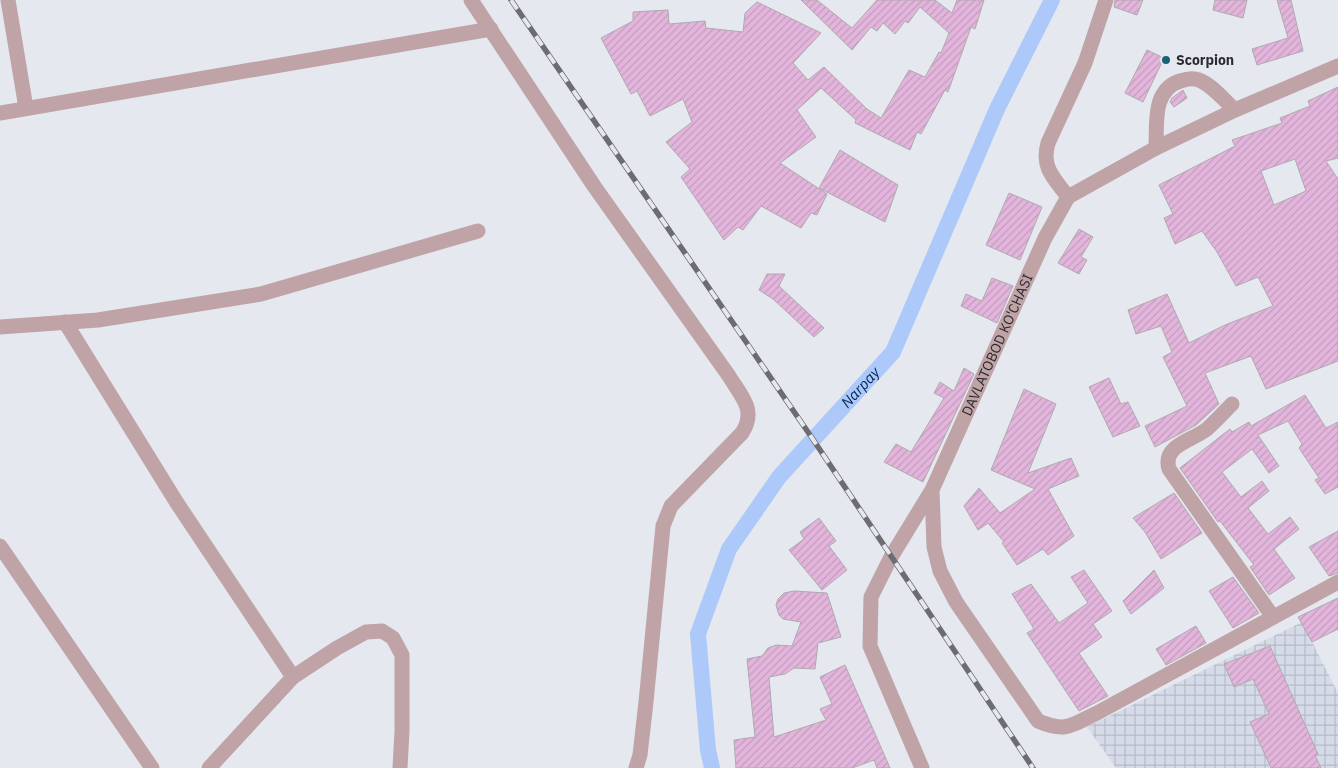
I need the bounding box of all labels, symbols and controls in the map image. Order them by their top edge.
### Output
place label: Scorpion [1176,51,1234,69]
marker: Scorpion [1160,54,1172,66]
street label: DAVLATOBOD KO'CHASI [957,271,1037,419]
water label: Narpay [837,362,884,412]

